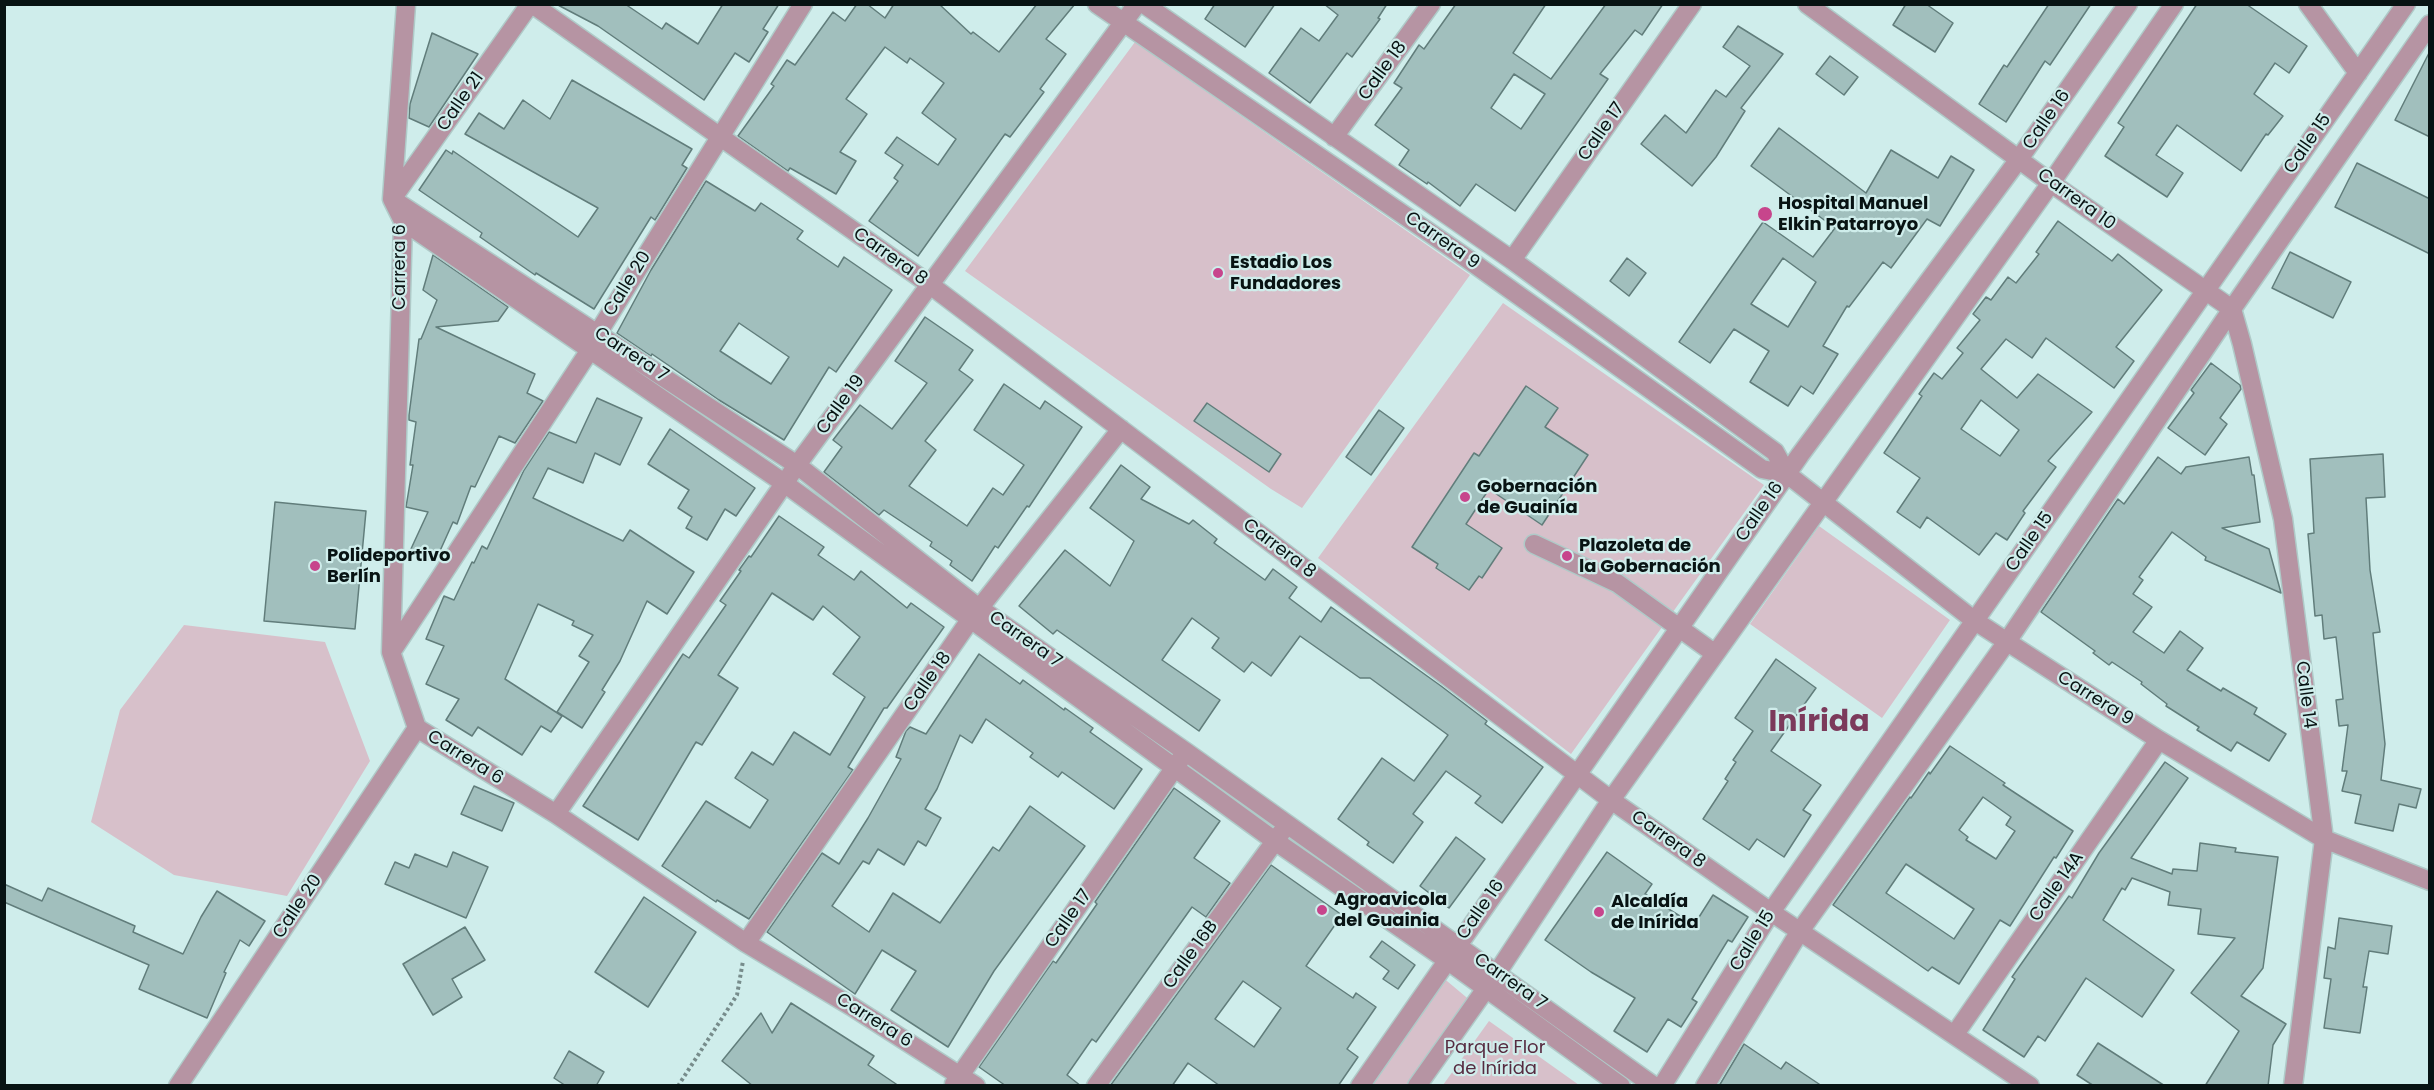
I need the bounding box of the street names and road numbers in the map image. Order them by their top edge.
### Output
street label: Calle 18 [1354,37,1412,105]
street label: Calle 21 [433,68,489,136]
street label: Calle 16 [2019,86,2075,154]
street label: Calle 17 [1574,99,1630,165]
street label: Calle 15 [2280,110,2336,178]
street label: Carrera 10 [2033,164,2119,236]
street label: Carrera 9 [1401,208,1483,274]
street label: Carrera 6 [389,224,411,310]
street label: Carrera 8 [849,224,931,290]
street label: Calle 20 [600,248,656,320]
street label: Carrera 7 [590,323,672,387]
street label: Calle 19 [812,371,870,439]
street label: Calle 16 [1732,478,1788,546]
street label: Calle 15 [2002,508,2058,576]
street label: Carrera 8 [1238,515,1320,583]
street label: Carrera 7 [984,607,1066,673]
street label: Calle 18 [900,648,956,716]
street label: Calle 14 [2290,660,2320,730]
street label: Carrera 9 [2053,667,2137,731]
street label: Carrera 6 [423,726,507,790]
street label: Carrera 8 [1627,807,1709,873]
street label: Calle 14A [2025,848,2089,926]
street label: Calle 20 [269,871,327,943]
street label: Calle 16 [1453,876,1509,944]
street label: Calle 17 [1041,886,1097,952]
street label: Calle 15 [1726,906,1780,976]
street label: Calle 16B [1159,917,1223,993]
street label: Carrera 7 [1469,949,1551,1015]
street label: Carrera 6 [832,989,916,1053]

